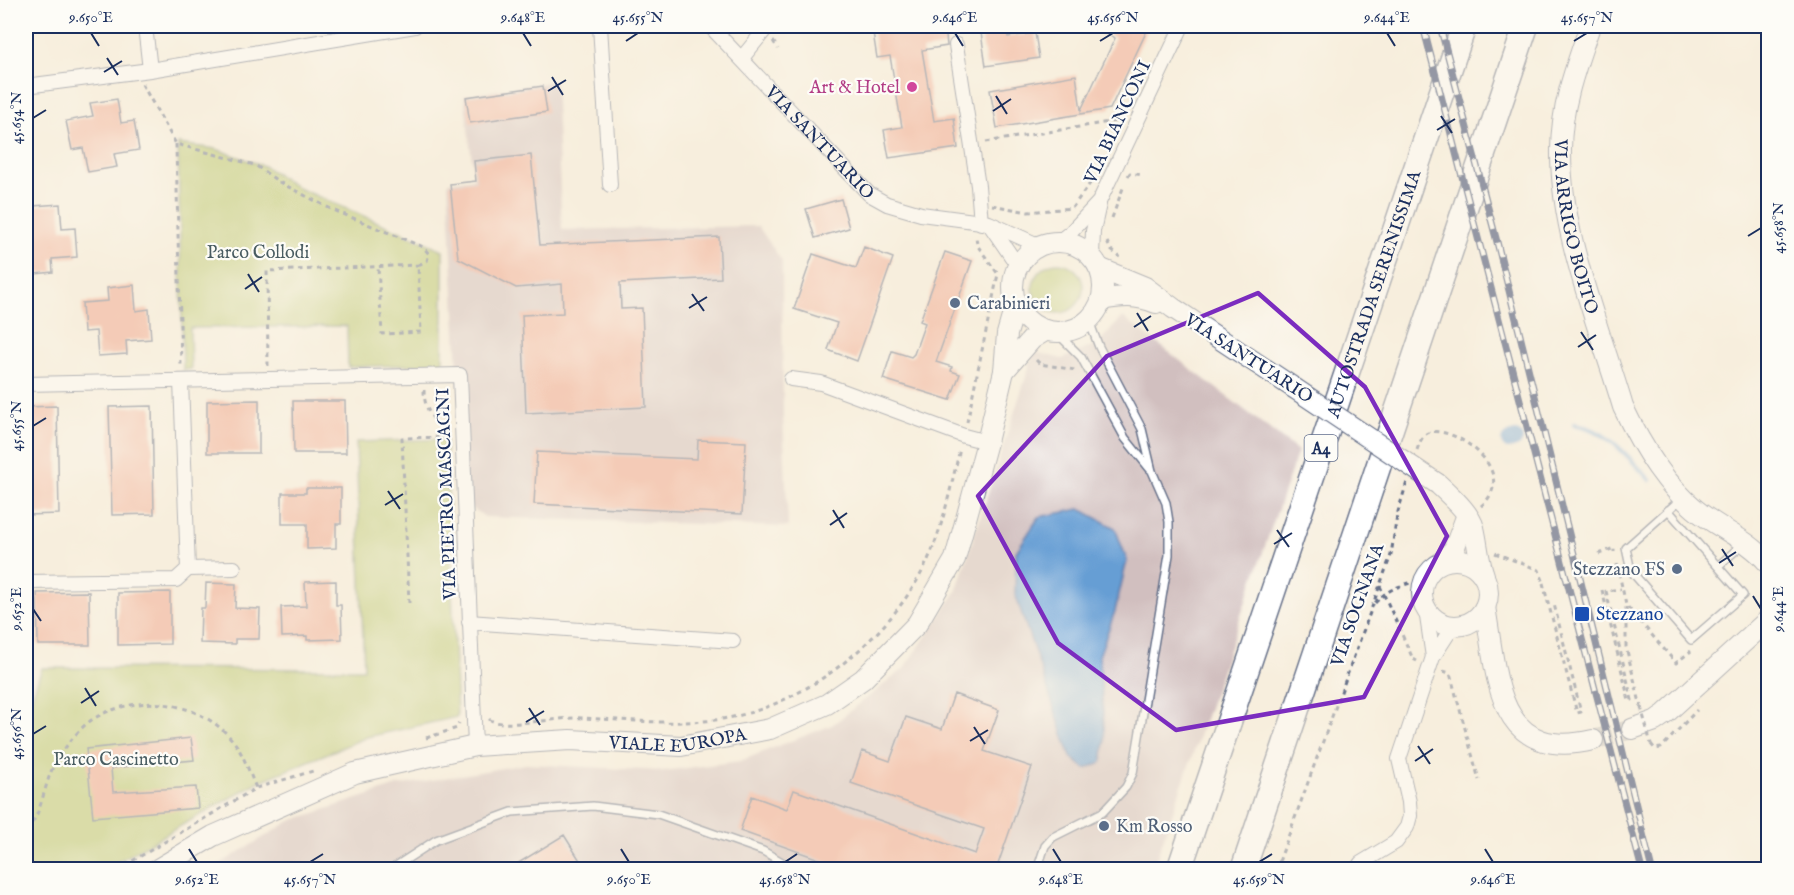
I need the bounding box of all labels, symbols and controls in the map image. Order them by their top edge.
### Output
text: 9.650°E [68,8,113,27]
text: 9.648°E [500,8,545,27]
text: 45.655°N [613,8,663,27]
text: 9.646°E [932,8,977,27]
text: 45.656°N [1087,8,1139,27]
text: 9.644°E [1363,8,1410,27]
text: 45.657°N [1561,8,1613,27]
street label: VIA BIANCONI [1079,57,1157,189]
place label: Art & Hotel [808,77,900,100]
marker: Art & Hotel [905,80,919,94]
street label: VIA SANTUARIO [759,81,878,205]
text: 45.654°N [7,92,26,144]
street label: VIA ARRIGO BOITO [1548,138,1602,317]
street label: AUTOSTRADA SERENISSIMA [1322,167,1428,422]
text: 45.658°N [1769,202,1788,254]
park label: Parco Collodi [207,242,309,265]
place label: Carabinieri [967,293,1051,316]
marker: Carabinieri [948,296,962,310]
street label: VIA SANTUARIO [1179,309,1317,409]
street label: VIA PIETRO MASCAGNI [432,387,463,601]
text: 45.655°N [7,401,26,451]
road number: A4 [1304,435,1338,461]
street label: VIA SOGNANA [1326,540,1391,671]
place label: Stezzano FS [1573,559,1665,582]
marker: Stezzano FS [1670,562,1684,576]
text: 9.644°E [1769,586,1788,633]
text: 9.652°E [7,587,26,632]
place label: Stezzano [1596,604,1664,627]
marker: Stezzano [1573,605,1591,623]
text: 45.656°N [7,708,26,760]
street label: VIALE EUROPA [607,724,749,759]
park label: Parco Cascinetto [53,749,179,772]
place label: Km Rosso [1116,816,1193,839]
marker: Km Rosso [1097,819,1111,833]
text: 9.652°E [174,870,219,889]
text: 45.657°N [284,870,336,889]
text: 9.650°E [606,870,651,889]
text: 45.658°N [759,870,811,889]
text: 9.648°E [1038,870,1083,889]
text: 45.659°N [1233,870,1285,889]
text: 9.646°E [1470,870,1515,889]

